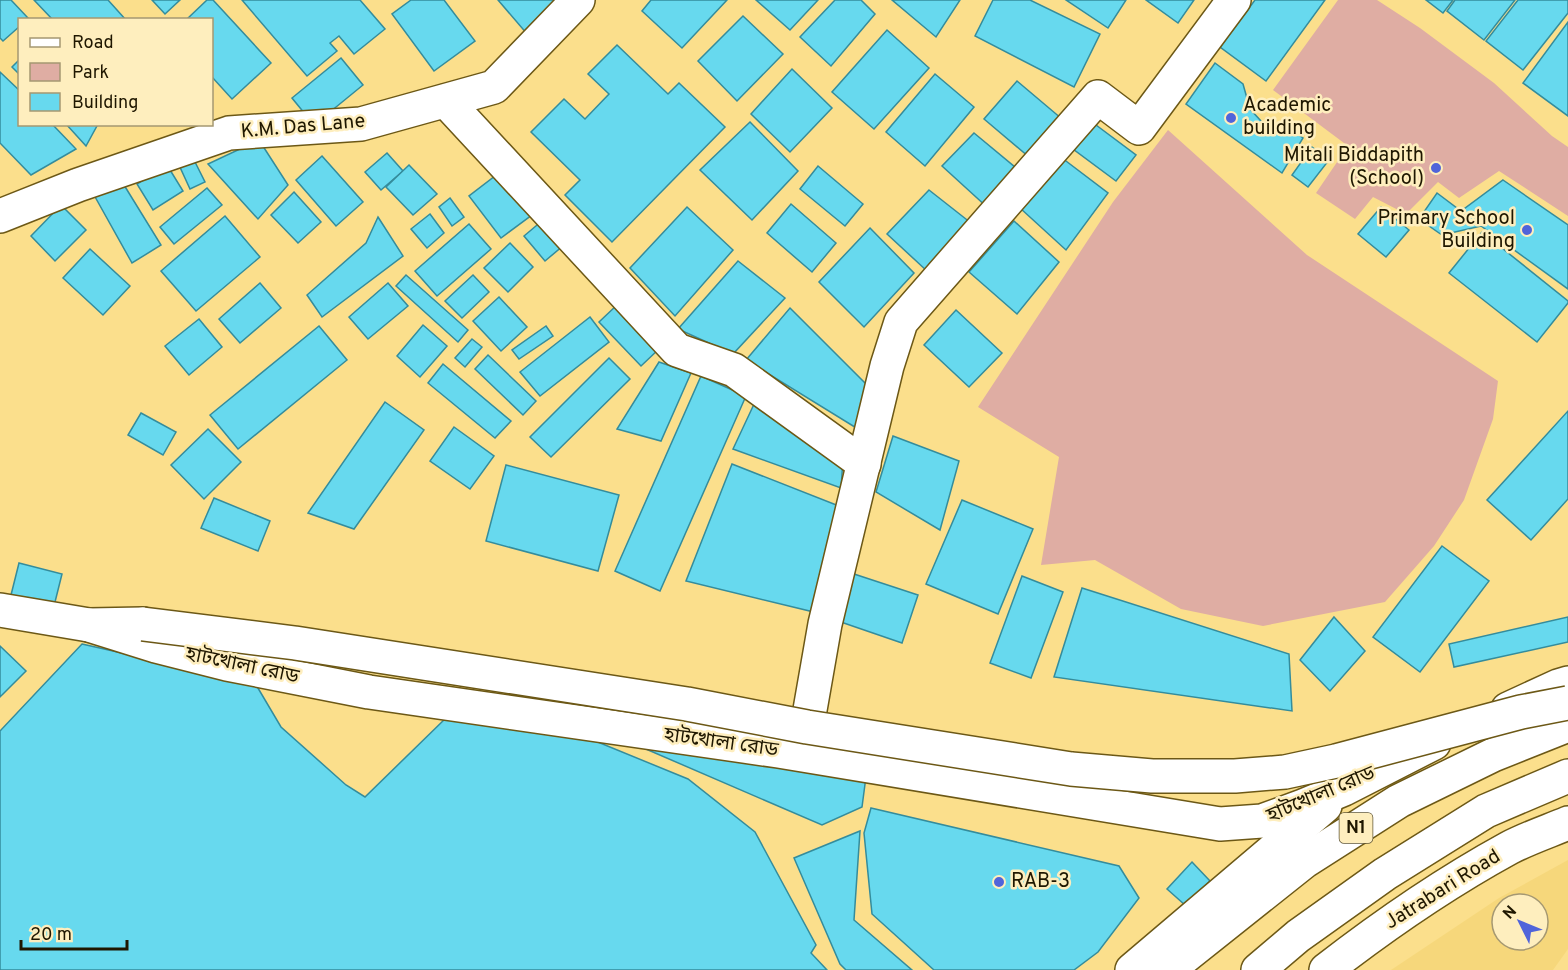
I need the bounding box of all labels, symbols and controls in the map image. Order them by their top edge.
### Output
legend [18,18,213,126]
text: Road [72,32,114,55]
text: Park [72,62,109,85]
text: Building [72,92,138,115]
place label: Academic building [1243,93,1331,142]
street label: K.M. Das Lane [240,109,366,145]
marker: Academic building [1224,111,1238,125]
place label: Mitali Biddapith (School) [1284,143,1424,192]
marker: Mitali Biddapith (School) [1429,161,1443,175]
place label: Primary School Building [1378,206,1515,255]
marker: Primary School Building [1520,223,1534,237]
street label: হাটখোলা রোড [182,640,302,691]
street label: হাটখোলা রোড [661,721,781,764]
street label: হাটখোলা রোড [1262,759,1380,830]
road number: N1 [1340,813,1372,843]
street label: Jatrabari Road [1380,844,1506,936]
place label: RAB-3 [1011,869,1070,895]
marker: RAB-3 [992,875,1006,889]
north arrow [1490,892,1550,952]
text: N [1499,902,1522,924]
scale bar [21,913,128,951]
text: 20 m [30,924,72,947]

